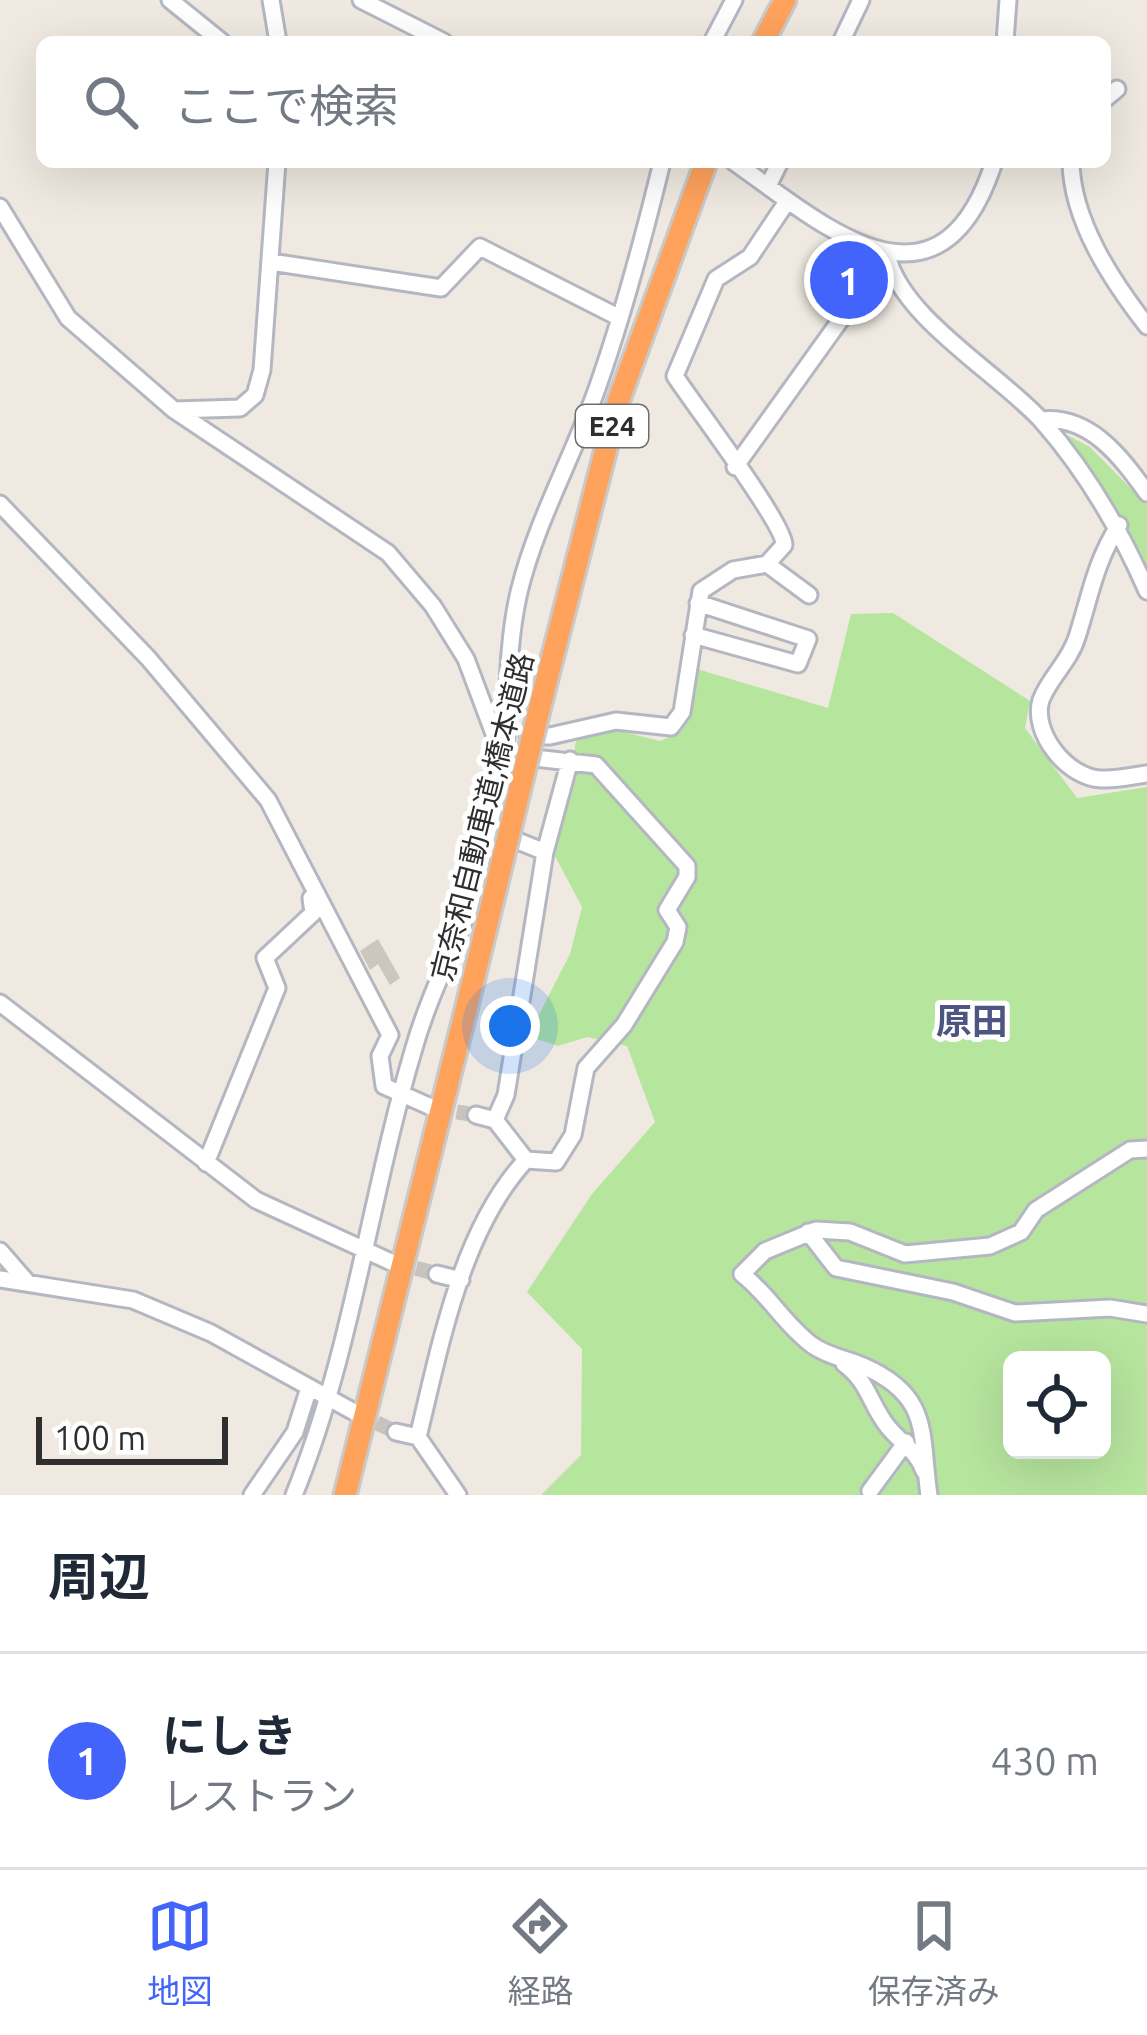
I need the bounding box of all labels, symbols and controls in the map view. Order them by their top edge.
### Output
search box [36,36,1111,168]
icon: search [78,69,144,135]
text: ここで検索 [174,80,399,131]
pin: 1 [810,235,888,325]
road number: E24 [576,405,648,447]
street label: 京奈和自動車道;橋本道路 [425,649,539,985]
your location [480,996,540,1056]
district label: 原田 [936,1000,1008,1041]
map controls [1003,1351,1111,1459]
button: locate [1003,1351,1111,1459]
scale bar [36,1411,228,1464]
text: 100 m [54,1419,146,1456]
text: 周辺 [48,1547,150,1605]
text: にしき [162,1710,297,1761]
text: 1 [76,1739,98,1782]
text: 430 m [990,1739,1099,1782]
text: レストラン [162,1774,357,1817]
tab: 地図 [147,1893,213,2013]
tab: 経路 [507,1893,573,2013]
tab: 保存済み [868,1893,1000,2013]

